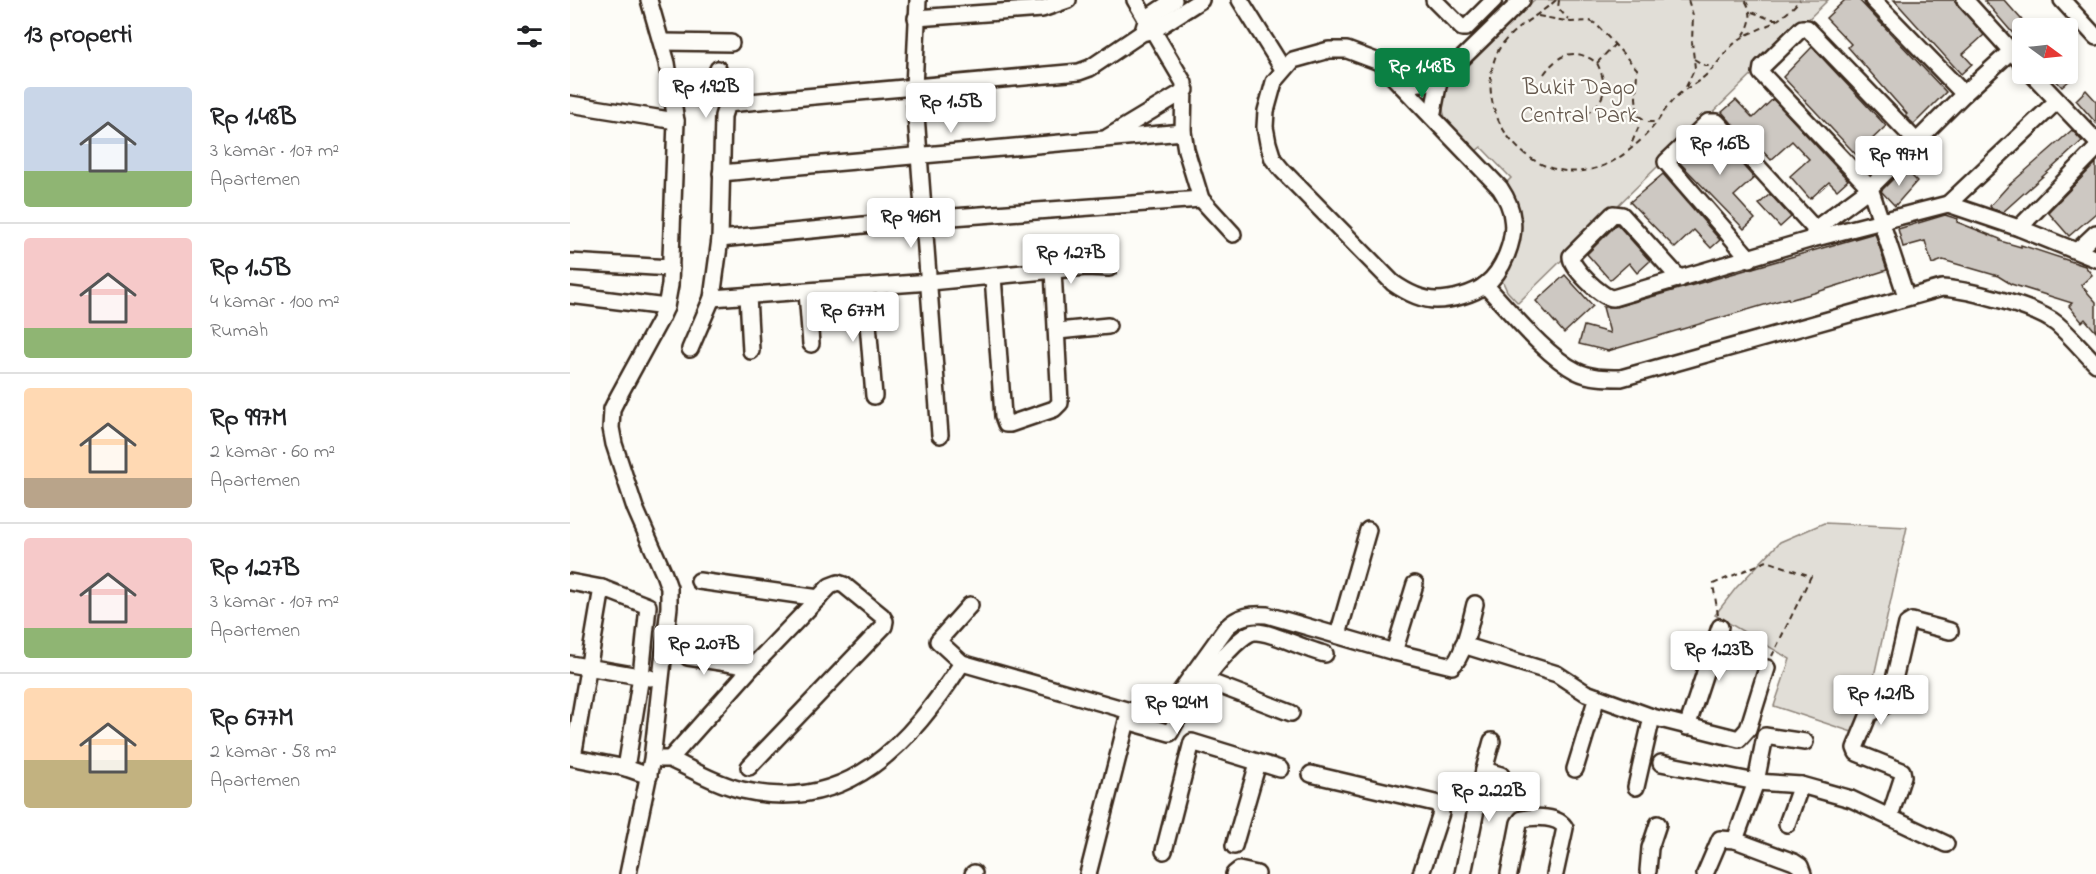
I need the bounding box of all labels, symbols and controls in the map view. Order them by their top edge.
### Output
text: 13 properti [24,17,133,55]
north arrow [2012,18,2078,84]
map controls [2012,18,2078,84]
icon: filters [513,20,546,53]
pin: Rp 1.48B [1360,48,1484,99]
text: Rp 1.48B [1389,53,1455,82]
pin: Rp 1.92B [644,68,768,119]
park label: Bukit Dago Central Park [1520,71,1638,134]
text: Rp 1.92B [673,73,739,102]
pin: Rp 1.5B [896,83,1006,134]
text: Rp 1.5B [920,88,982,117]
text: Rp 1.48B [210,99,297,137]
icon: home [72,111,144,183]
pin: Rp 1.6B [1665,125,1775,176]
text: Rp 1.6B [1690,130,1750,159]
pin: Rp 997M [1844,136,1954,187]
text: 3 kamar · 107 m² [210,137,339,166]
text: Rp 997M [1869,141,1929,170]
text: Apartemen [210,166,300,195]
pin: Rp 916M [856,198,966,249]
text: Rp 916M [881,203,941,232]
pin: Rp 1.27B [1009,234,1133,285]
text: Rp 1.27B [1036,239,1106,268]
text: Rp 1.5B [210,250,291,288]
icon: home [72,262,144,334]
text: 4 kamar · 100 m² [210,288,340,317]
pin: Rp 677M [798,292,908,343]
text: Rp 677M [821,297,885,326]
text: Rumah [210,317,268,346]
text: Rp 997M [210,400,287,438]
icon: home [72,412,144,484]
text: 2 kamar · 60 m² [210,438,335,467]
text: Apartemen [210,467,300,496]
text: Rp 1.27B [210,550,300,588]
icon: home [72,562,144,634]
text: 3 kamar · 107 m² [210,588,339,617]
text: Apartemen [210,617,300,646]
pin: Rp 2.07B [642,625,766,676]
text: Rp 2.07B [668,630,740,659]
pin: Rp 1.23B [1657,631,1781,682]
text: Rp 1.23B [1684,636,1754,665]
pin: Rp 1.21B [1819,675,1943,726]
text: Rp 1.21B [1847,680,1915,709]
pin: Rp 924M [1122,684,1232,735]
text: Rp 924M [1145,689,1209,718]
text: Rp 677M [210,700,294,738]
icon: home [72,712,144,784]
text: 2 kamar · 58 m² [210,738,337,767]
text: Apartemen [210,767,300,796]
pin: Rp 2.22B [1427,772,1551,823]
text: Rp 2.22B [1452,777,1526,806]

